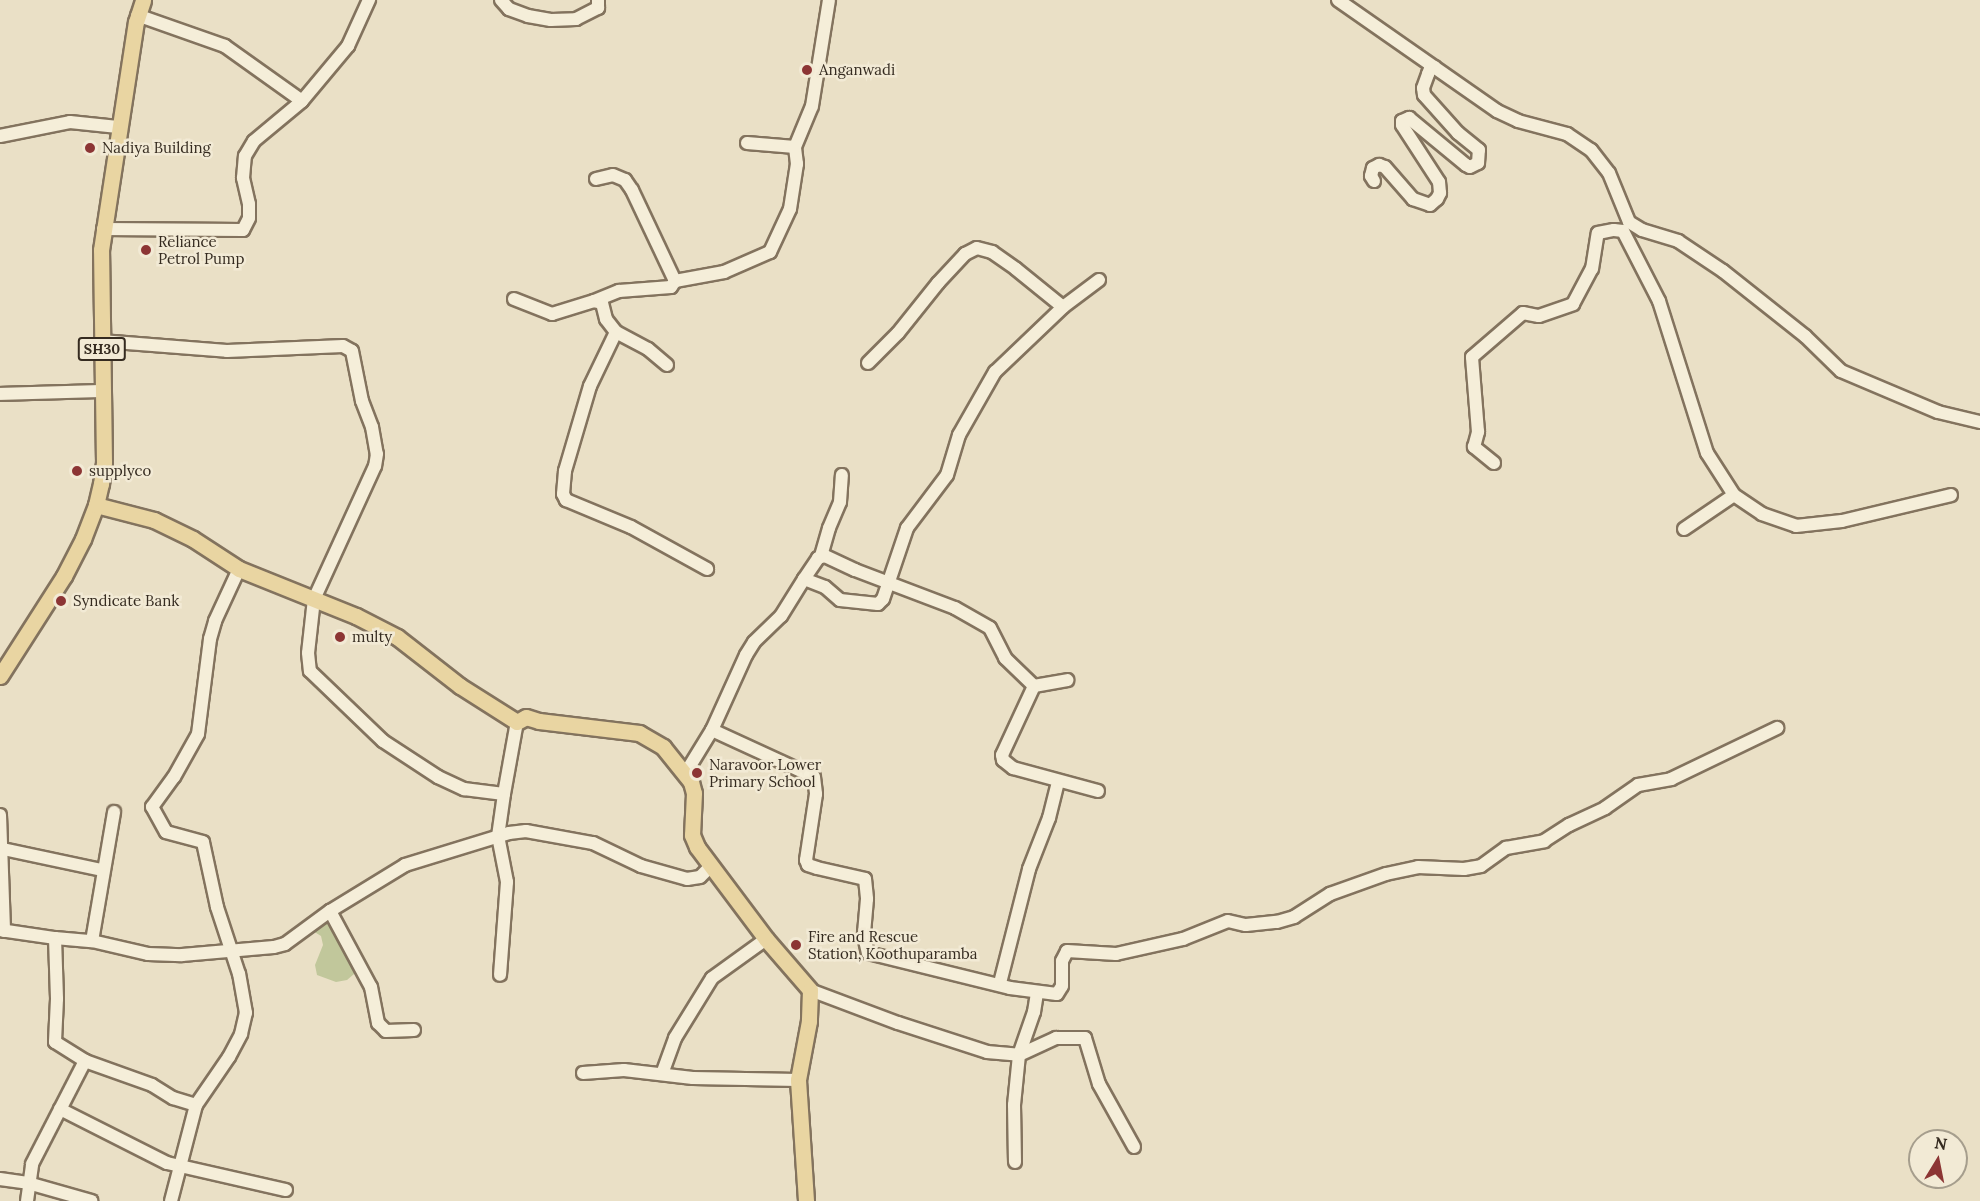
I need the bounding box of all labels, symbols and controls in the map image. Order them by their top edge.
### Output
place label: Anganwadi [819,61,895,79]
marker: Anganwadi [800,63,814,77]
place label: Nadiya Building [102,139,211,157]
marker: Nadiya Building [83,141,97,155]
place label: Reliance Petrol Pump [158,232,244,267]
marker: Reliance Petrol Pump [139,243,153,257]
road number: SH30 [76,338,128,360]
place label: supplyco [89,462,151,480]
marker: supplyco [70,464,84,478]
place label: Syndicate Bank [73,592,179,610]
marker: Syndicate Bank [54,594,68,608]
place label: multy [352,628,392,646]
marker: multy [333,630,347,644]
place label: Naravoor Lower Primary School [709,755,821,790]
marker: Naravoor Lower Primary School [690,766,704,780]
place label: Fire and Rescue Station, Koothuparamba [808,927,978,962]
marker: Fire and Rescue Station, Koothuparamba [789,938,803,952]
north arrow [1908,1129,1968,1189]
text: N [1933,1132,1949,1154]

